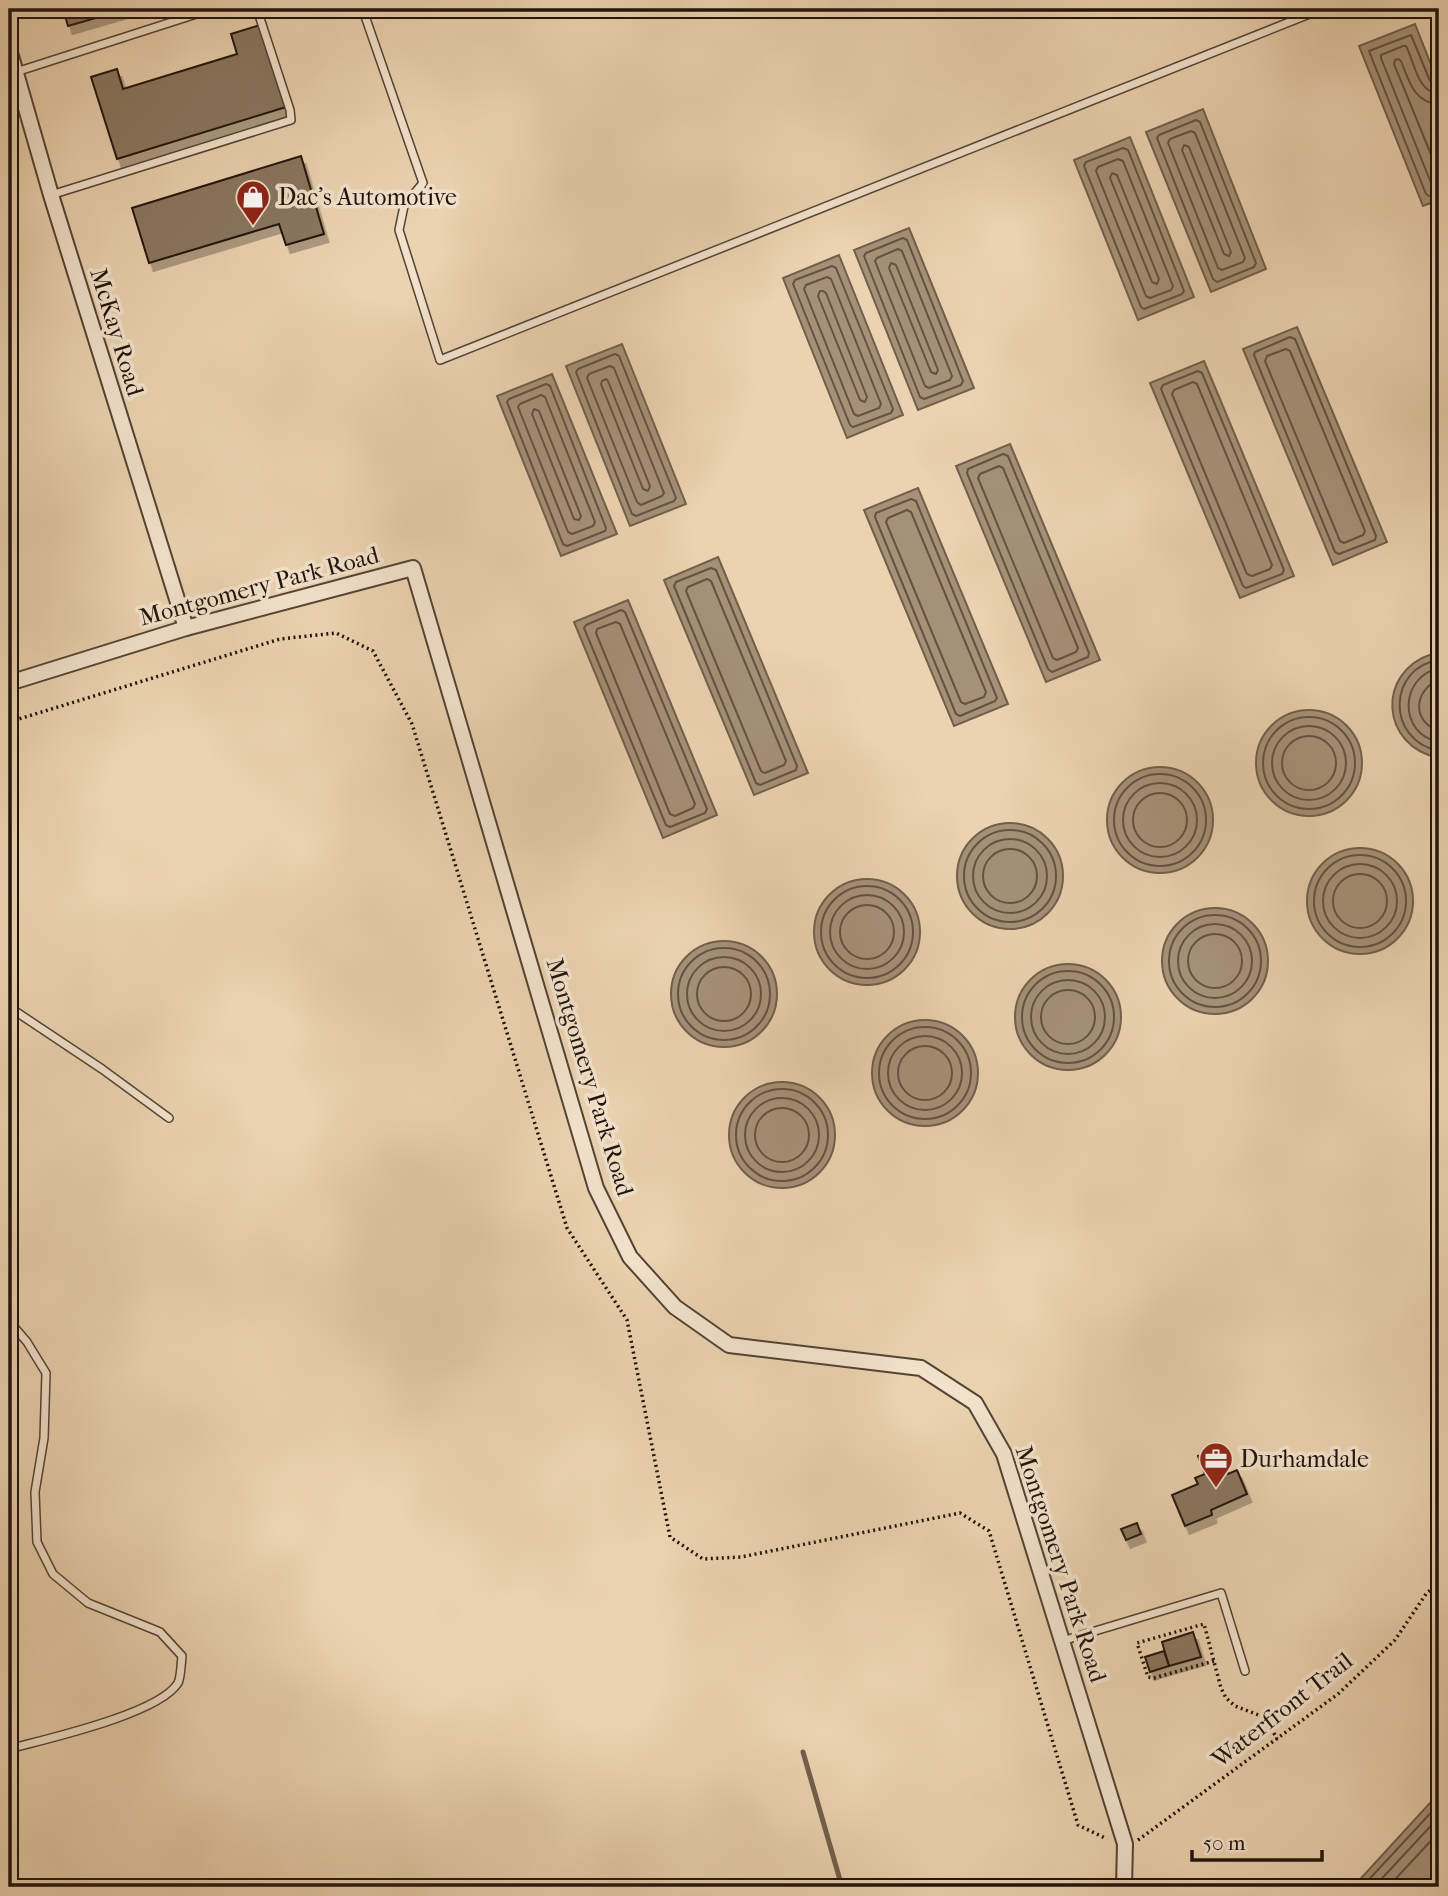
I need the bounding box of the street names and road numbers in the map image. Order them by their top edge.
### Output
street label: McKay Road [84,265,150,400]
street label: Montgomery Park Road [136,540,383,631]
street label: Montgomery Park Road [541,955,640,1200]
street label: Montgomery Park Road [1010,1442,1113,1687]
street label: Waterfront Trail [1205,1646,1358,1774]

